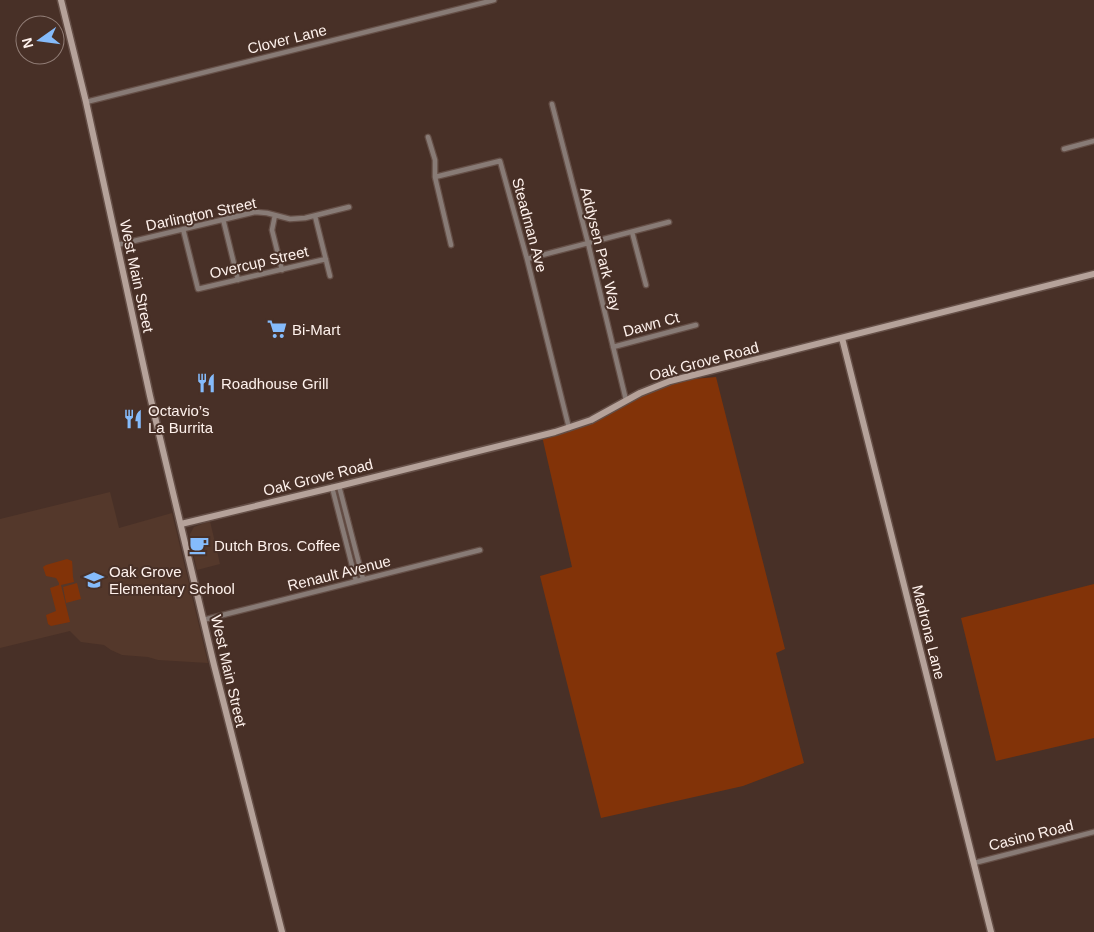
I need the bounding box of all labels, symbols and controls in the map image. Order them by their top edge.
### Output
north arrow [15,15,65,65]
street label: Clover Lane [246,21,328,57]
text: N [18,36,36,50]
street label: Steadman Ave [509,176,551,274]
street label: Addysen Park Way [577,185,625,313]
street label: Darlington Street [144,194,259,234]
street label: West Main Street [117,218,157,335]
street label: Overcup Street [208,242,311,282]
street label: Dawn Ct [621,308,682,340]
supermarket icon: Bi-Mart [266,318,288,340]
place label: Bi-Mart [292,321,341,338]
street label: Oak Grove Road [647,338,761,384]
restaurant icon: Roadhouse Grill [195,372,217,394]
place label: Roadhouse Grill [221,375,329,392]
place label: Octavio’s La Burrita [148,402,214,436]
restaurant icon: Octavio’s La Burrita [122,408,144,430]
street label: Oak Grove Road [261,455,375,499]
cafe icon: Dutch Bros. Coffee [188,534,210,556]
place label: Dutch Bros. Coffee [214,537,340,554]
street label: Renault Avenue [286,552,392,594]
place label: Oak Grove Elementary School [109,563,235,597]
school or university icon: Oak Grove Elementary School [83,569,105,591]
street label: Madrona Lane [909,583,949,681]
street label: West Main Street [208,613,250,730]
street label: Casino Road [987,816,1075,854]

